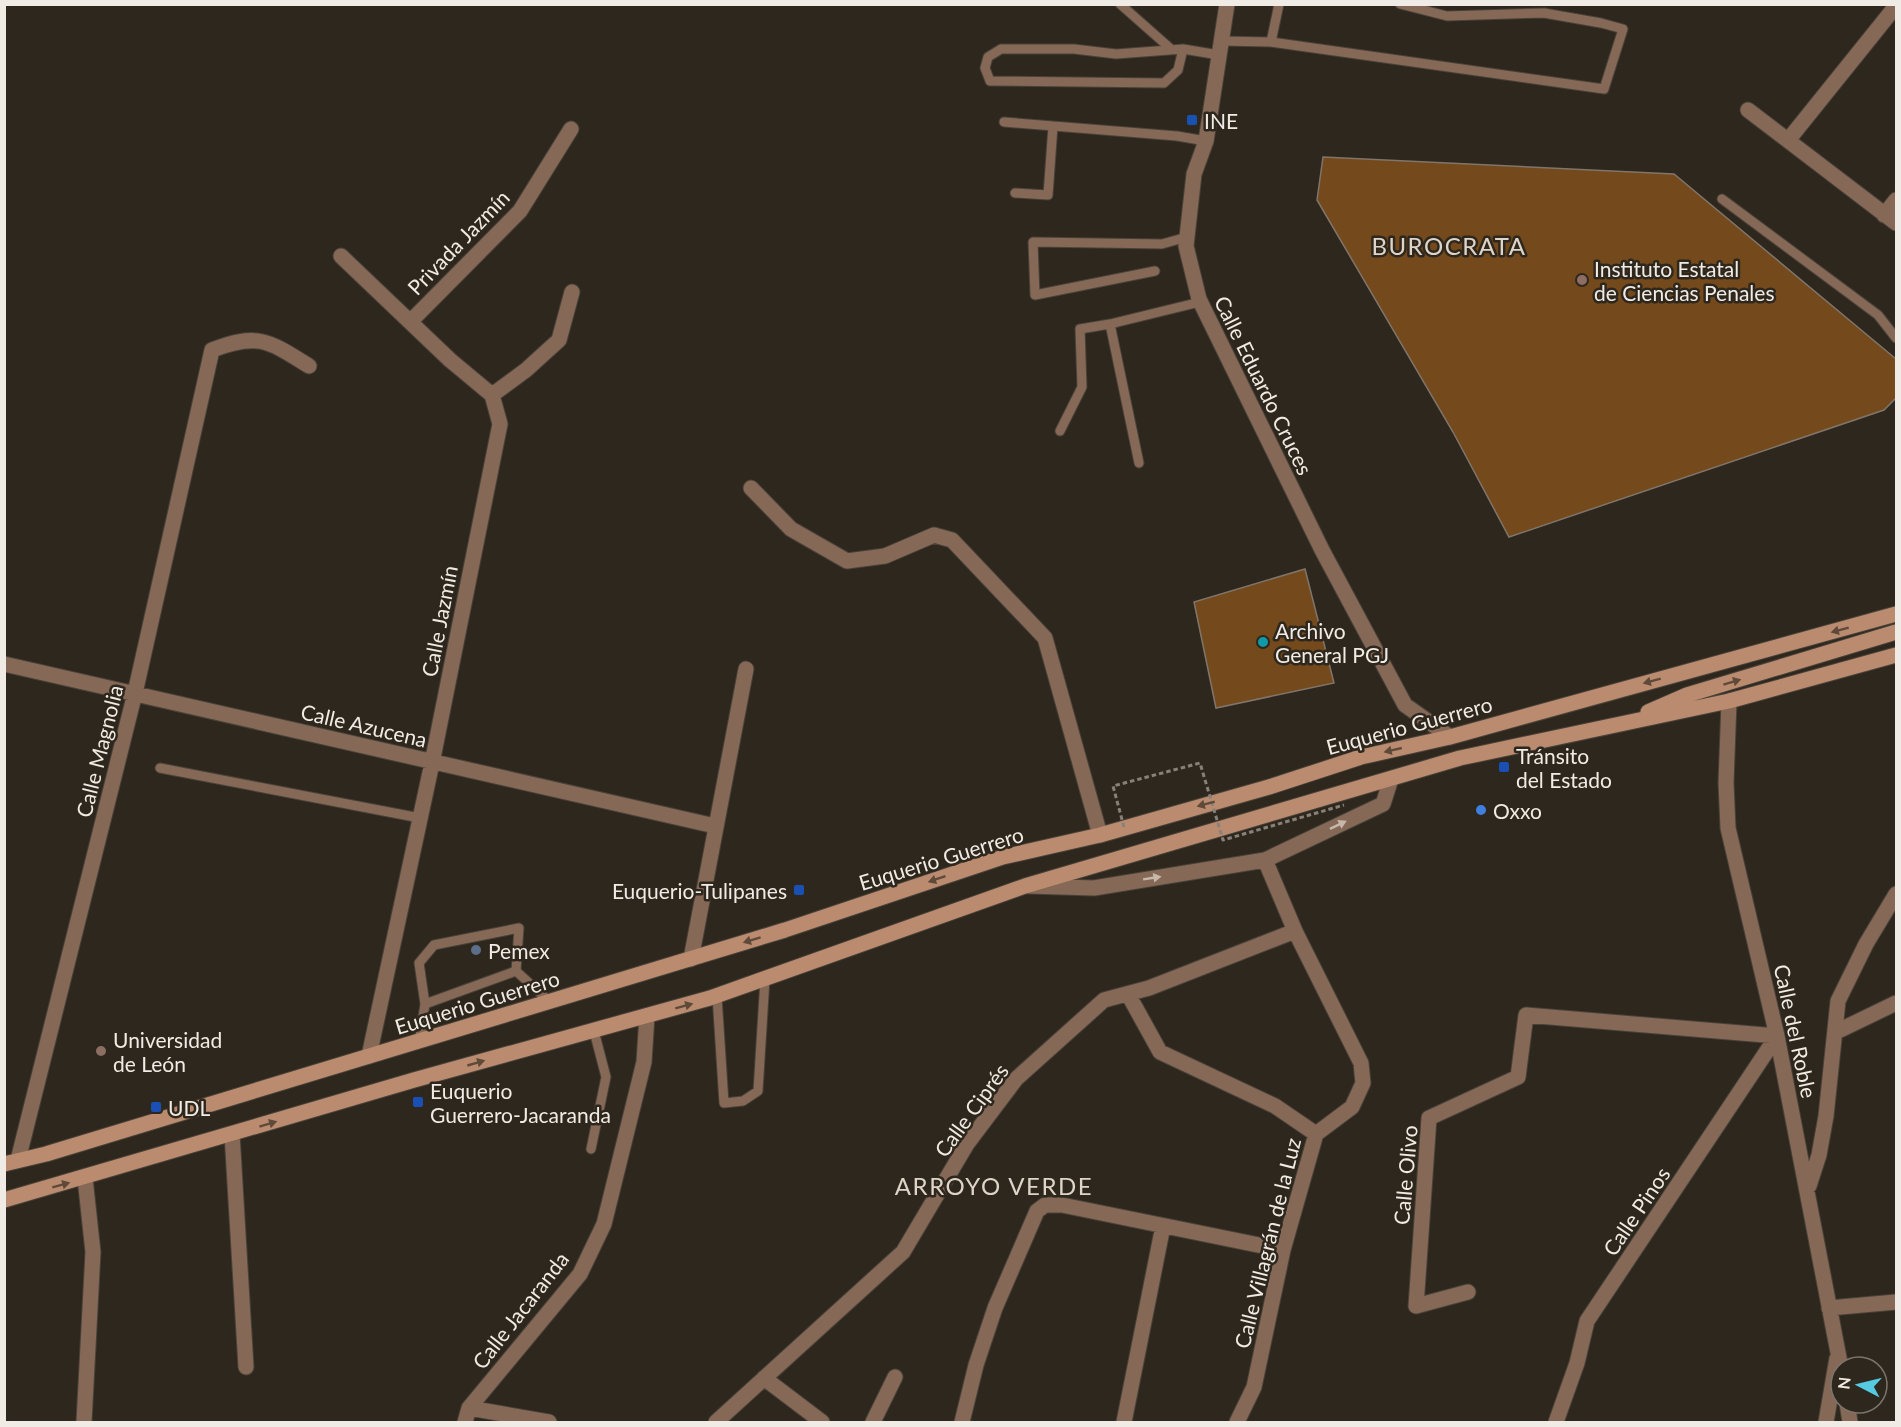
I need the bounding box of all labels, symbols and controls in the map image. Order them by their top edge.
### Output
place label: INE [1204,108,1238,133]
marker: INE [1185,113,1199,127]
street label: Privada Jazmín [402,185,514,299]
district label: BUROCRATA [1371,231,1527,260]
place label: Instituto Estatal de Ciencias Penales [1594,256,1775,305]
marker: Instituto Estatal de Ciencias Penales [1575,273,1589,287]
street label: Calle Eduardo Cruces [1210,291,1318,479]
street label: Calle Jazmín [416,563,462,679]
place label: Archivo General PGJ [1275,618,1389,667]
one-way arrow [1831,626,1849,635]
marker: Archivo General PGJ [1256,635,1270,649]
one-way arrow [1643,677,1661,687]
one-way arrow [1723,677,1741,686]
street label: Calle Magnolia [70,682,128,820]
street label: Euquerio Guerrero [1323,691,1495,759]
street label: Calle Azucena [299,698,429,752]
place label: Tránsito del Estado [1516,743,1612,792]
one-way arrow [1383,746,1402,755]
marker: Tránsito del Estado [1497,760,1511,774]
place label: Oxxo [1493,798,1542,823]
one-way arrow [1197,800,1215,810]
marker: Oxxo [1474,803,1488,817]
street label: Euquerio Guerrero [856,821,1026,895]
one-way arrow [1329,821,1346,830]
one-way arrow [1143,874,1162,883]
one-way arrow [928,875,946,884]
place label: Euquerio-Tulipanes [612,878,787,903]
marker: Euquerio-Tulipanes [792,883,806,897]
one-way arrow [743,936,761,945]
place label: Pemex [488,938,550,963]
marker: Pemex [469,943,483,957]
street label: Calle del Roble [1770,962,1822,1100]
street label: Euquerio Guerrero [392,965,562,1039]
one-way arrow [675,1000,693,1010]
place label: Universidad de León [113,1027,222,1076]
marker: Universidad de León [94,1044,108,1058]
one-way arrow [466,1058,485,1068]
street label: Calle Ciprés [929,1059,1013,1161]
place label: Euquerio Guerrero-Jacaranda [430,1078,611,1127]
place label: UDL [168,1095,210,1120]
marker: Euquerio Guerrero-Jacaranda [411,1095,425,1109]
marker: UDL [149,1100,163,1114]
one-way arrow [259,1119,277,1128]
street label: Calle Olivo [1388,1124,1422,1226]
street label: Calle Villagrán de la Luz [1229,1135,1305,1351]
street label: Calle Pinos [1597,1162,1675,1260]
district label: ARROYO VERDE [895,1171,1093,1200]
one-way arrow [52,1180,70,1189]
street label: Calle Jacaranda [467,1247,573,1373]
north arrow [1829,1355,1889,1415]
text: N [1833,1376,1854,1390]

